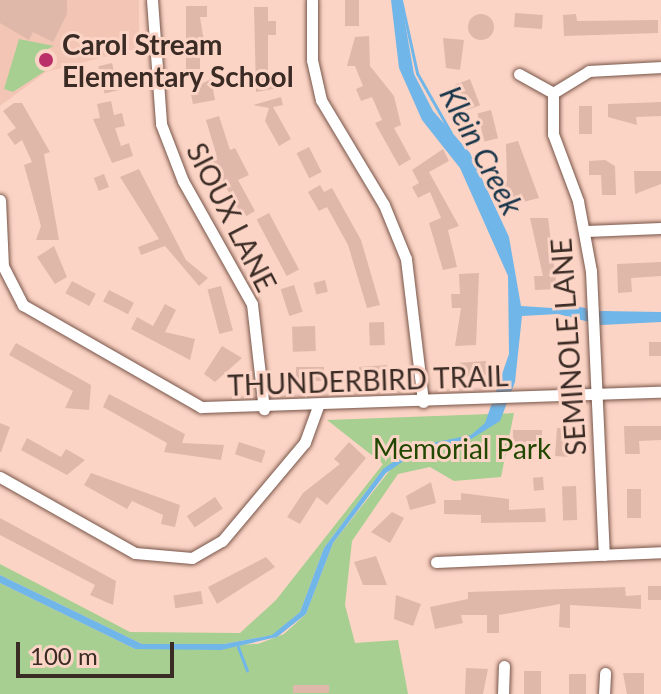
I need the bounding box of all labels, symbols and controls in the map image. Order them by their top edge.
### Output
place label: Carol Stream Elementary School [62,27,294,93]
marker: Carol Stream Elementary School [37,51,55,69]
water label: Klein Creek [433,79,531,221]
street label: SIOUX LANE [180,137,284,297]
street label: SEMINOLE LANE [544,237,592,457]
street label: THUNDERBIRD TRAIL [226,358,510,402]
park label: Memorial Park [373,431,551,465]
scale bar [20,626,178,676]
text: 100 m [30,641,98,670]

